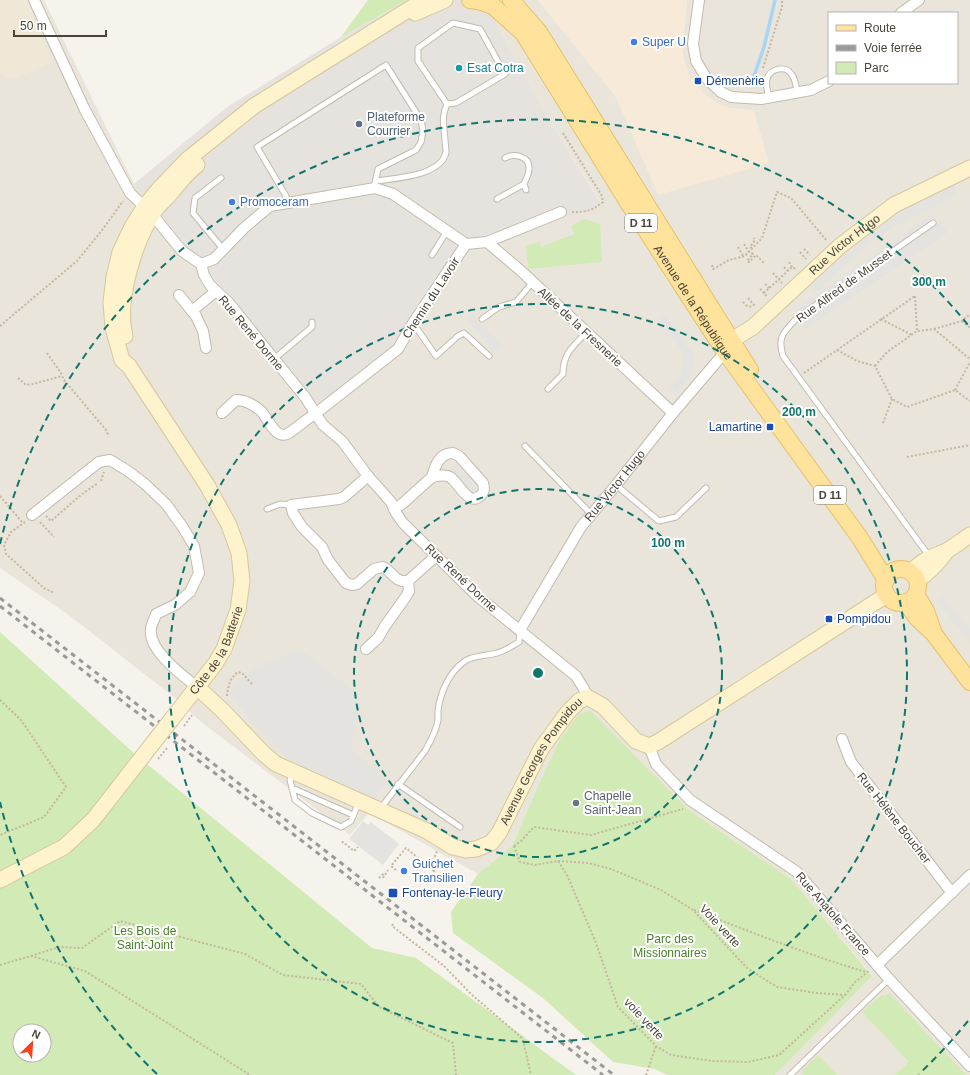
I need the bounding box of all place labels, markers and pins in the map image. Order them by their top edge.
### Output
place label: Super U [642,35,686,49]
marker: Super U [629,37,639,47]
place label: Esat Cotra [467,61,524,75]
marker: Esat Cotra [454,63,464,73]
place label: Démenèrie [706,74,765,88]
marker: Démenèrie [693,76,703,86]
place label: Plateforme Courrier [367,110,425,138]
marker: Plateforme Courrier [354,119,364,129]
place label: Promoceram [240,195,309,209]
marker: Promoceram [227,197,237,207]
place label: Lamartine [709,420,762,434]
marker: Lamartine [765,422,775,432]
place label: Pompidou [837,612,891,626]
marker: Pompidou [824,614,834,624]
centre of rings [531,666,545,680]
place label: Chapelle Saint-Jean [584,789,641,817]
marker: Chapelle Saint-Jean [571,798,581,808]
place label: Guichet Transilien [412,857,464,885]
marker: Guichet Transilien [399,866,409,876]
place label: Fontenay-le-Fleury [402,886,503,900]
marker: Fontenay-le-Fleury [387,887,399,899]

